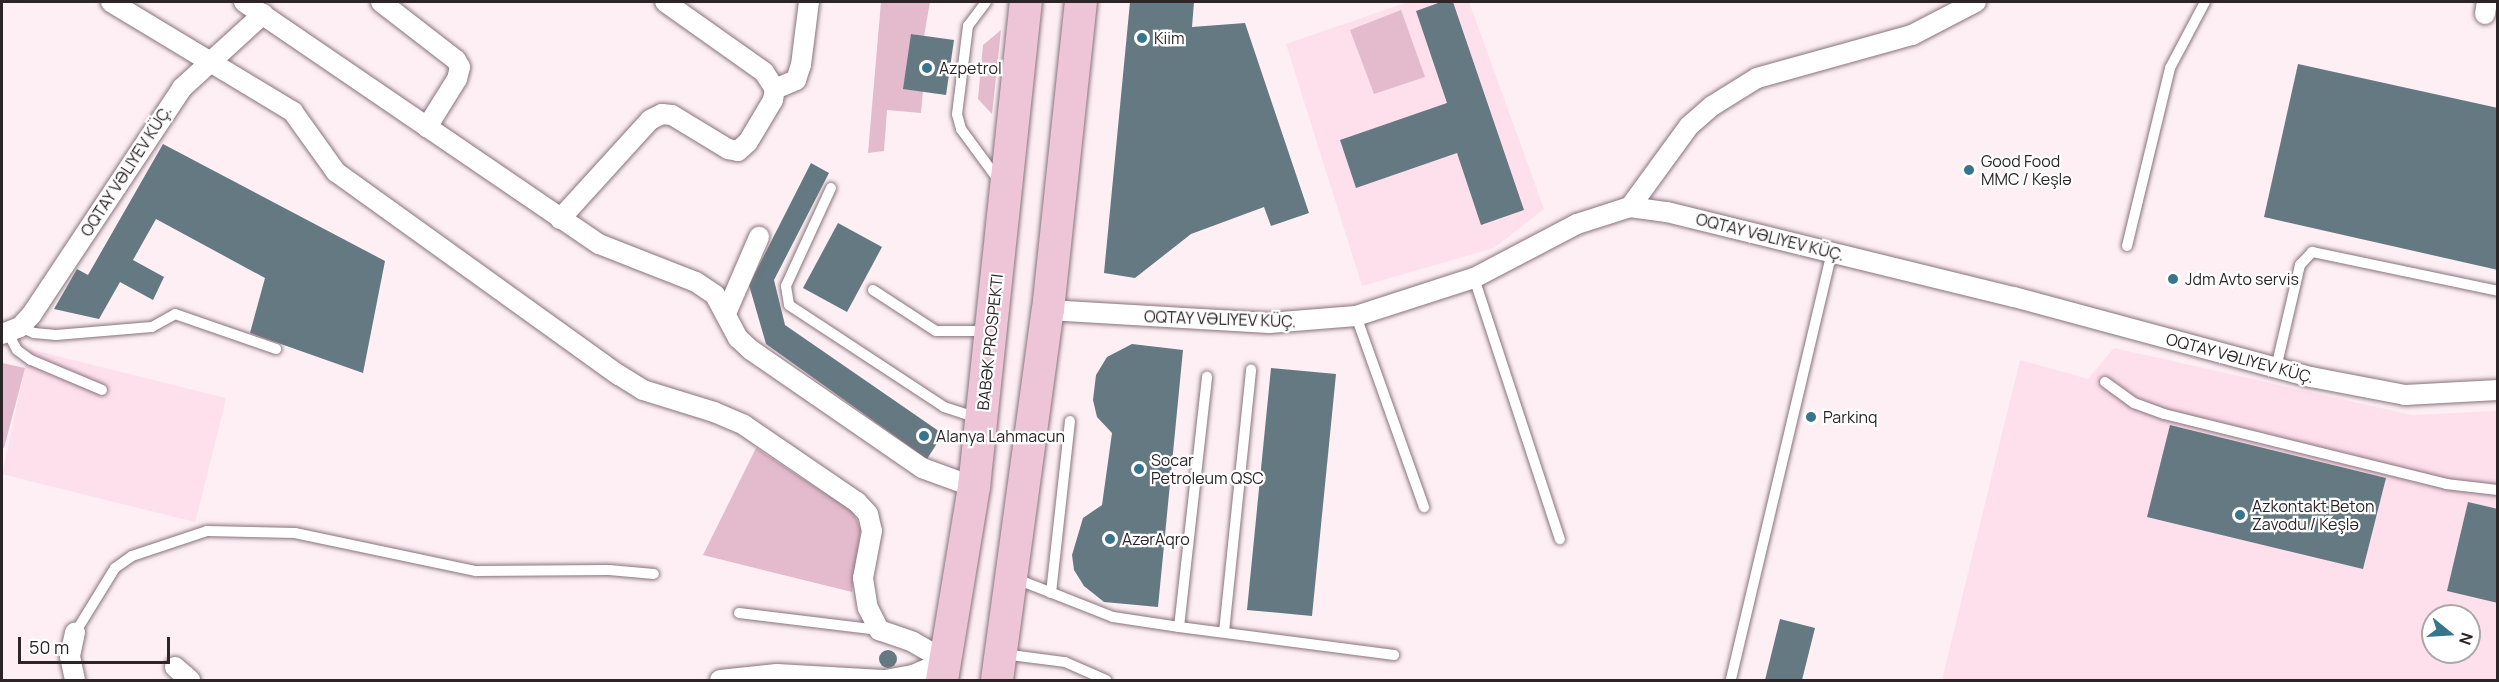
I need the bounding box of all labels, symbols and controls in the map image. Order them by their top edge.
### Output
place label: Kiim [1154,28,1185,48]
marker: Kiim [1135,31,1149,45]
place label: Azpetrol [939,58,1002,78]
marker: Azpetrol [920,61,934,75]
street label: OQTAY VƏLIYEV KÜÇ. [76,102,176,240]
place label: Good Food MMC / Keşlə [1981,151,2072,189]
marker: Good Food MMC / Keşlə [1962,163,1976,177]
street label: OQTAY VƏLIYEV KÜÇ. [1694,209,1846,265]
place label: Jdm Avto servis [2185,269,2299,289]
marker: Jdm Avto servis [2166,272,2180,286]
street label: BABƏK PROSPEKTI [973,273,1007,411]
street label: OQTAY VƏLIYEV KÜÇ. [1143,307,1297,331]
street label: OQTAY VƏLIYEV KÜÇ. [2164,329,2316,387]
place label: Parkinq [1823,407,1878,427]
marker: Parkinq [1804,410,1818,424]
place label: Alanya Lahmacun [936,426,1065,446]
marker: Alanya Lahmacun [917,429,931,443]
place label: Socar Petroleum QSC [1151,450,1264,488]
marker: Socar Petroleum QSC [1132,462,1146,476]
place label: Azkontakt Beton Zavodu / Keşlə [2252,496,2374,534]
marker: Azkontakt Beton Zavodu / Keşlə [2233,508,2247,522]
place label: AzərAqro [1122,529,1190,549]
marker: AzərAqro [1103,532,1117,546]
north arrow [2421,604,2481,664]
scale bar [21,625,172,663]
text: N [2454,630,2478,648]
text: 50 m [29,635,69,659]

